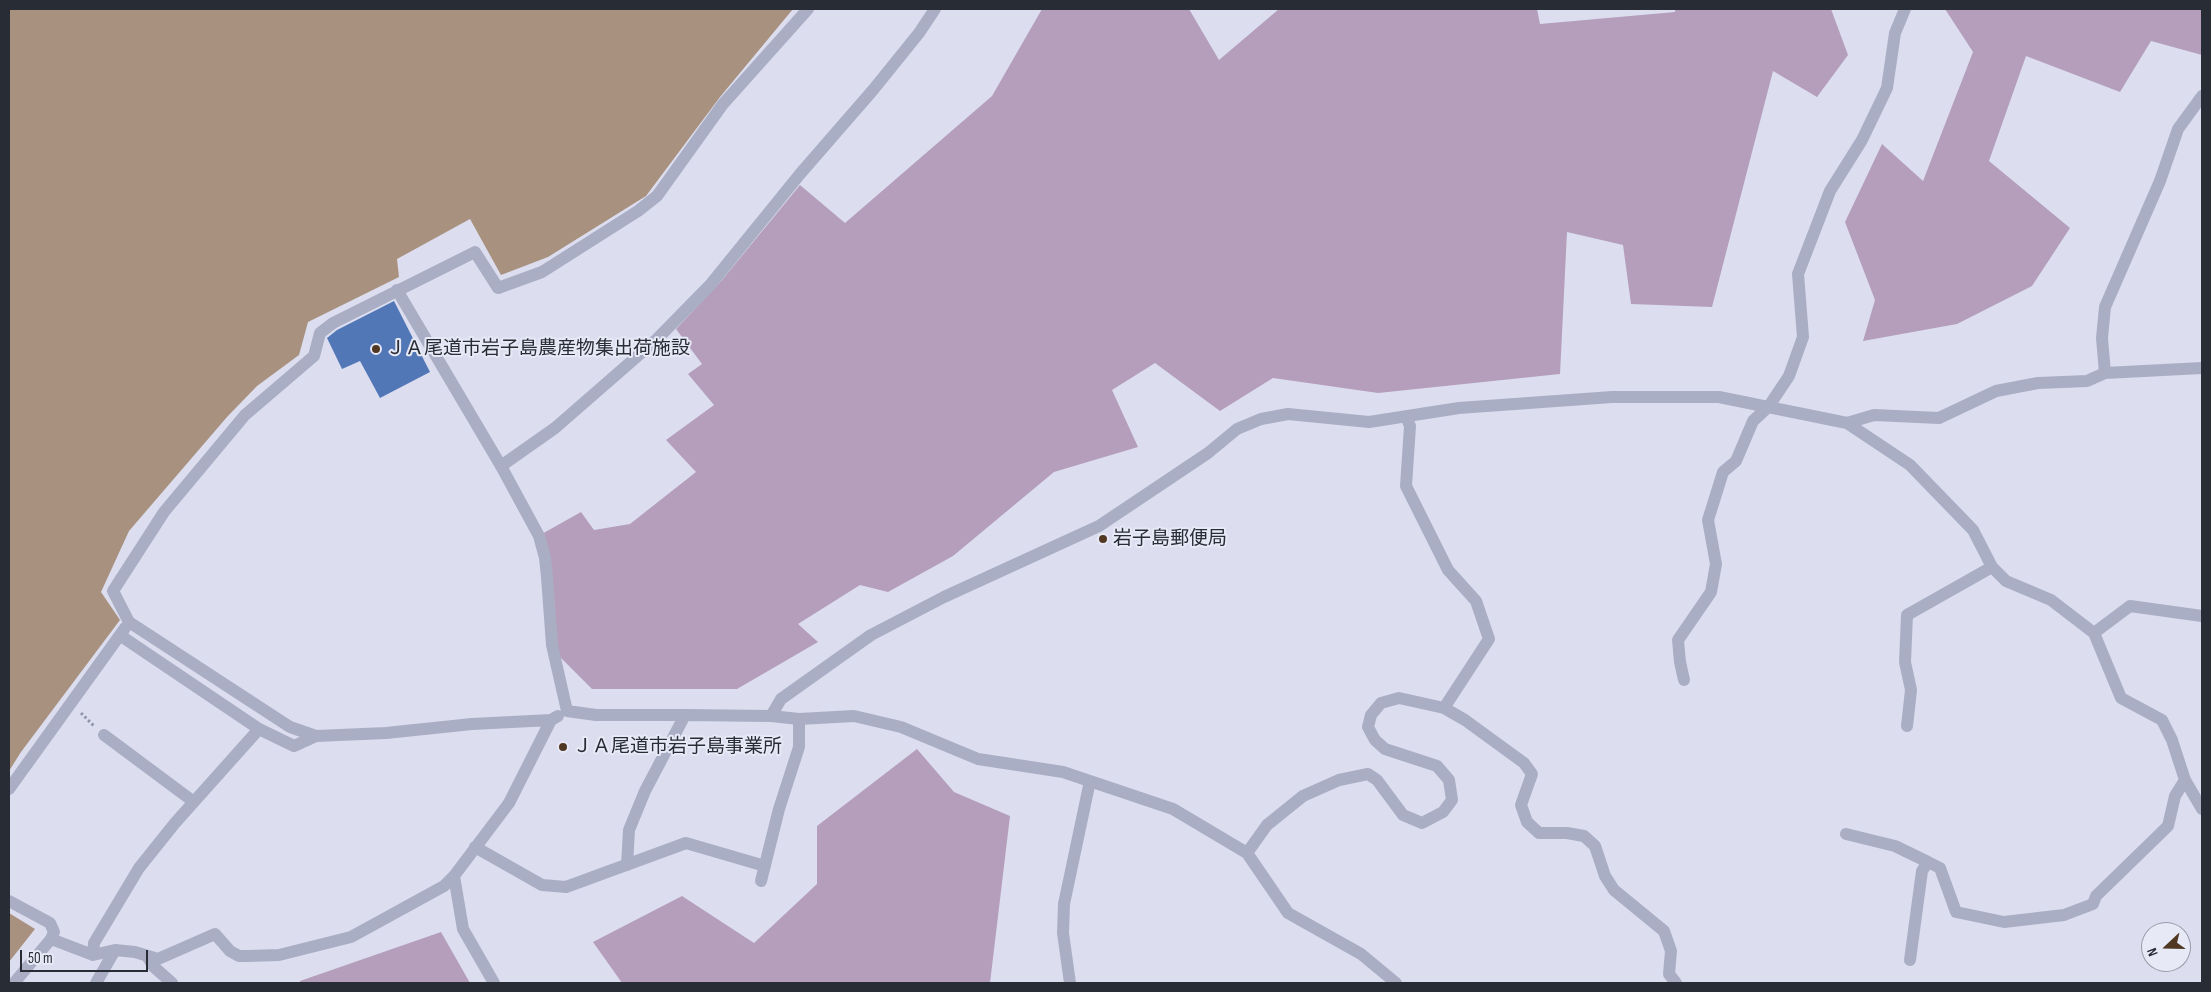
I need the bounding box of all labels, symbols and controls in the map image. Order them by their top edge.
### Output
place label: ＪＡ尾道市岩子島農産物集出荷施設 [386,338,690,360]
marker: ＪＡ尾道市岩子島農産物集出荷施設 [370,343,382,355]
place label: 岩子島郵便局 [1113,528,1227,550]
marker: 岩子島郵便局 [1097,533,1109,545]
place label: ＪＡ尾道市岩子島事業所 [573,736,782,758]
marker: ＪＡ尾道市岩子島事業所 [557,741,569,753]
north arrow [2141,922,2191,972]
scale bar [22,940,150,972]
text: N [2143,946,2162,959]
text: 50 m [28,949,53,968]

